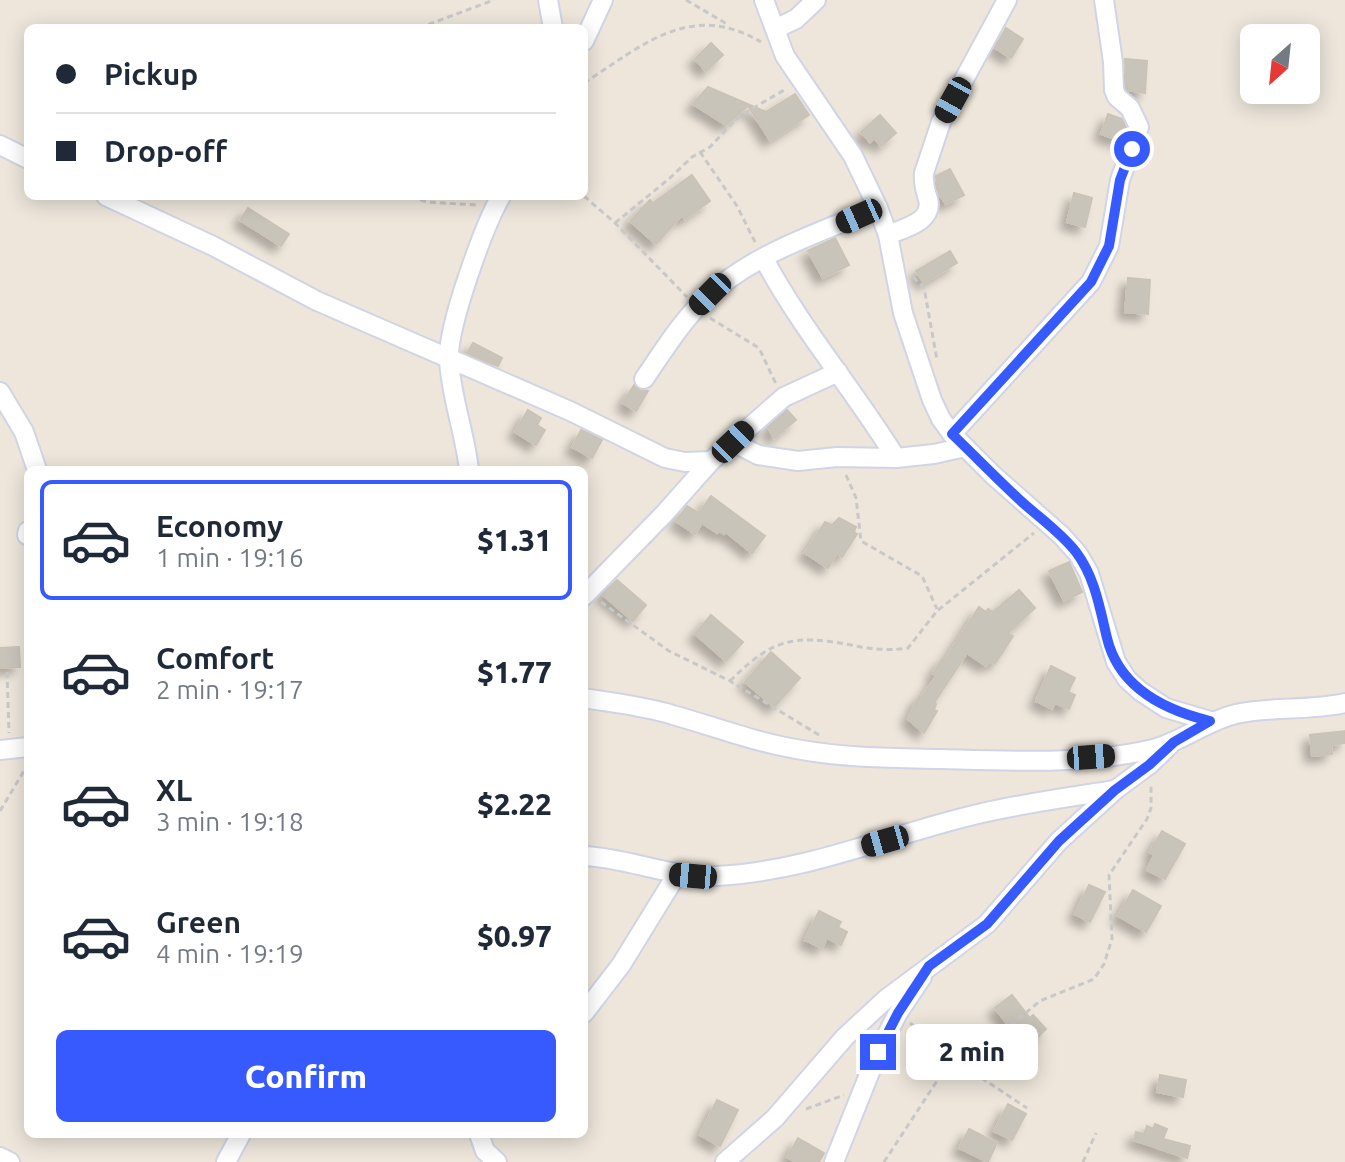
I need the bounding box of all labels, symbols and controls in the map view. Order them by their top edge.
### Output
north arrow [1240,24,1320,104]
map controls [1240,24,1320,104]
text: Pickup [104,57,198,91]
car [931,73,975,127]
route start [1114,131,1150,167]
text: Drop-off [104,134,227,168]
car [832,195,886,237]
car [685,269,735,319]
car [707,417,759,467]
icon: car [60,504,132,576]
text: Economy [156,509,283,543]
text: $1.31 [477,523,552,557]
text: 1 min · 19:16 [156,543,304,572]
icon: car [60,636,132,708]
text: Comfort [156,641,274,675]
text: $1.77 [477,655,552,689]
text: 2 min · 19:17 [156,675,304,704]
car [1066,743,1116,771]
icon: car [60,768,132,840]
text: XL [156,773,192,807]
text: $2.22 [477,787,552,821]
text: 3 min · 19:18 [156,807,304,836]
car [859,823,911,859]
car [668,862,718,890]
icon: car [60,900,132,972]
text: Green [156,905,241,939]
text: $0.97 [477,919,552,953]
text: 4 min · 19:19 [156,939,304,968]
callout: 2 min [906,1024,1038,1080]
button: Confirm [56,1030,556,1122]
route end [860,1034,896,1070]
text: 2 min [939,1037,1005,1066]

